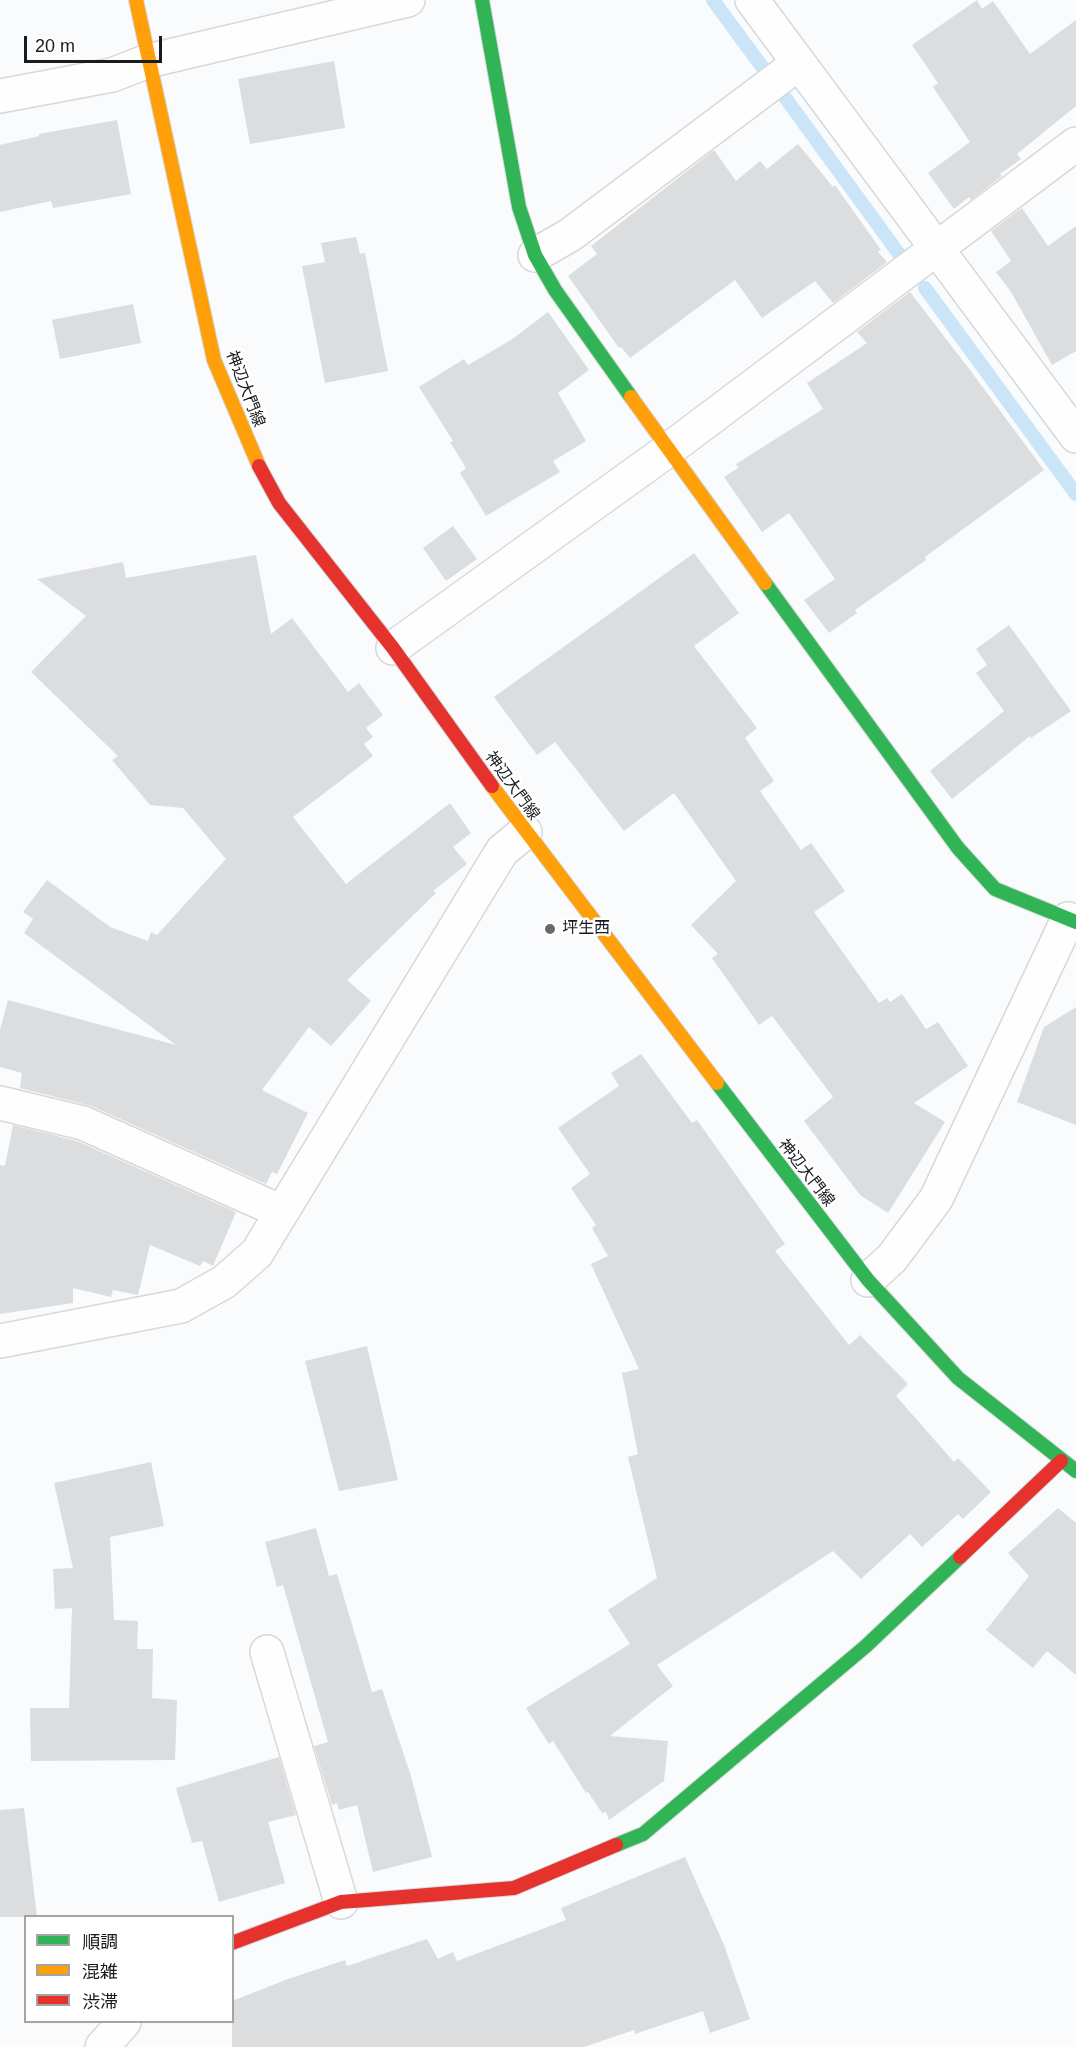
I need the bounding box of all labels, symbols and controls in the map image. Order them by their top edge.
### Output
scale bar [27,24,165,62]
text: 20 m [35,36,75,56]
street label: 神辺大門線 [222,348,268,430]
street label: 神辺大門線 [481,748,543,824]
place label: 坪生西 [562,919,610,939]
marker: 坪生西 [543,922,557,936]
street label: 神辺大門線 [774,1136,838,1210]
legend [24,1915,234,2023]
text: 順調 [82,1932,118,1952]
text: 混雑 [82,1962,118,1982]
text: 渋滞 [82,1992,118,2012]

